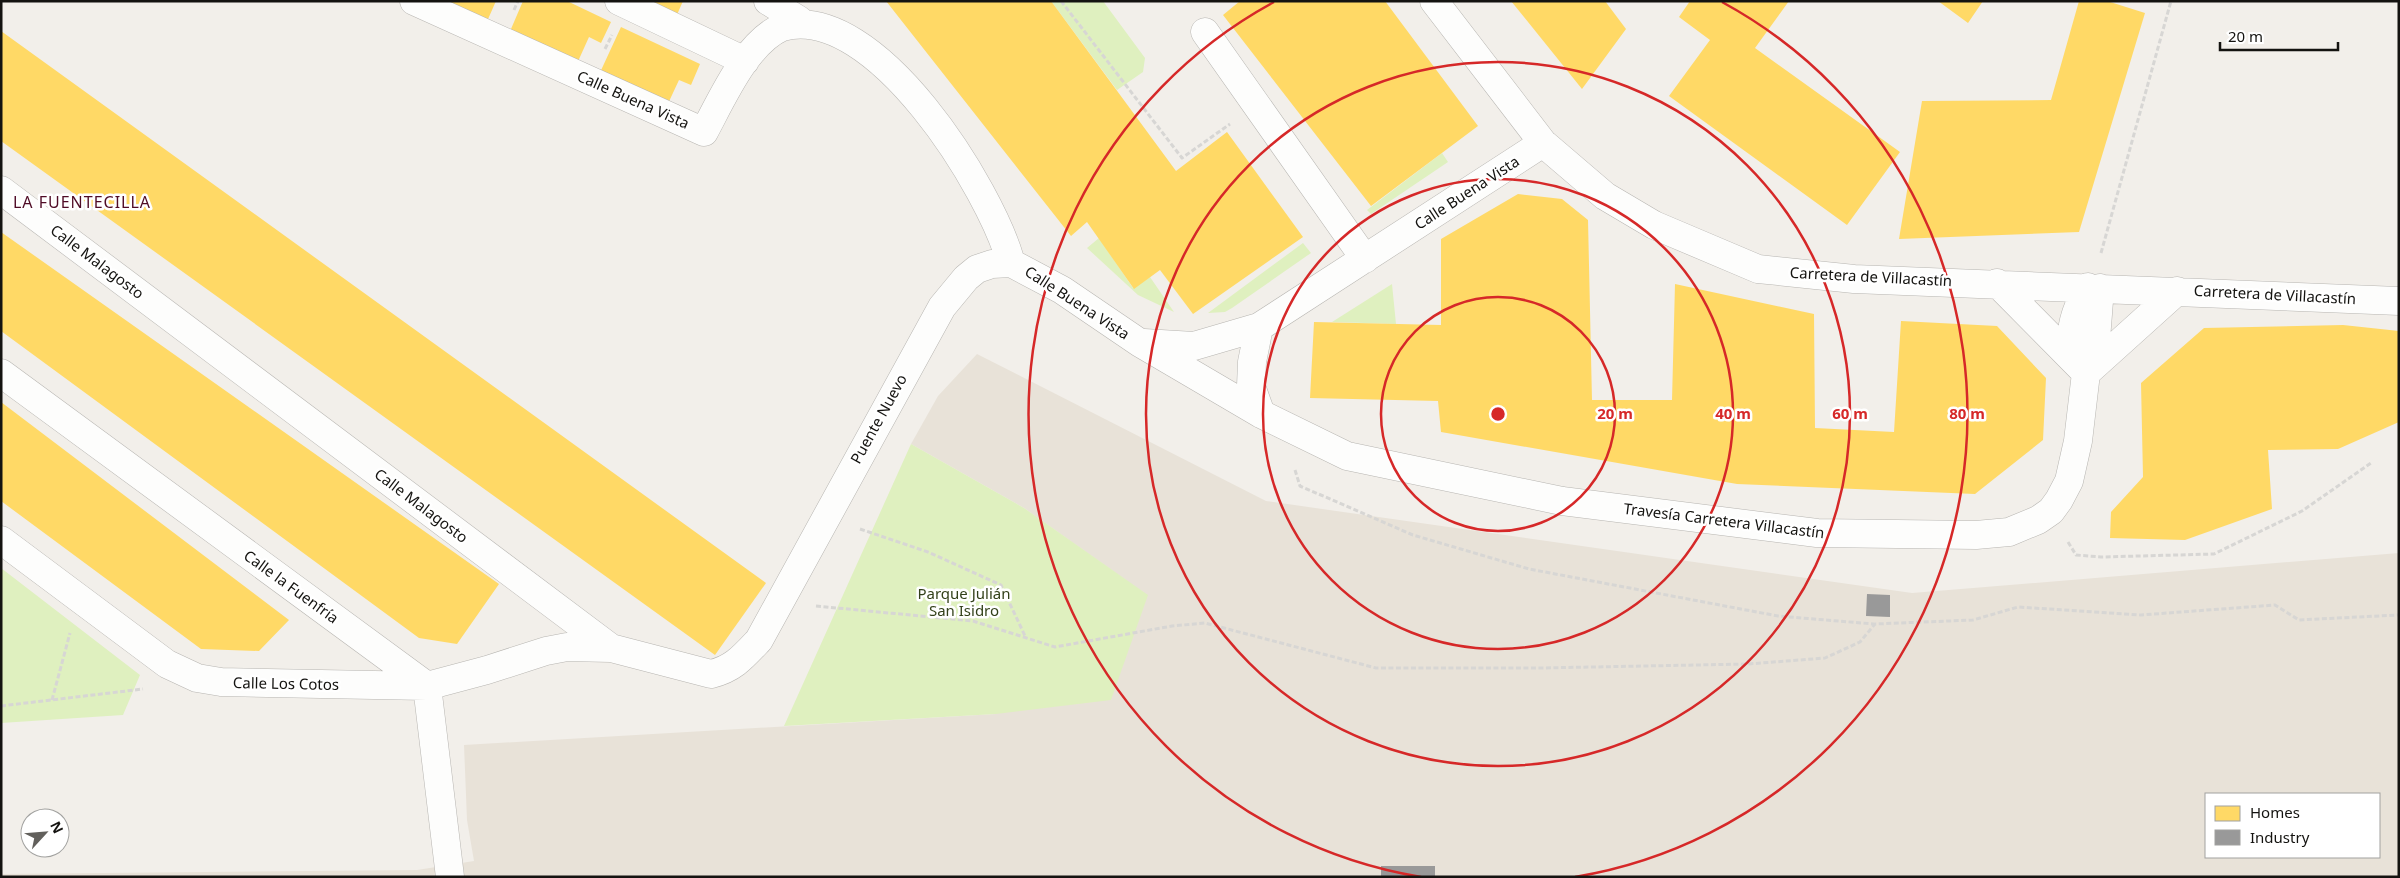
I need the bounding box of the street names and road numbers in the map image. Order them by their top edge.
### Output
street label: Calle Buena Vista [574,65,693,133]
street label: Calle Buena Vista [1410,151,1523,233]
street label: Calle Malagosto [47,219,148,303]
street label: Calle Buena Vista [1021,261,1134,343]
street label: Carretera de Villacastín [1789,262,1953,290]
street label: Carretera de Villacastín [2193,280,2357,308]
street label: Puente Nuevo [845,370,911,467]
street label: Calle Malagosto [371,463,472,547]
street label: Travesía Carretera Villacastín [1623,498,1826,542]
street label: Calle la Fuenfría [240,545,343,627]
street label: Calle Los Cotos [233,672,339,694]

